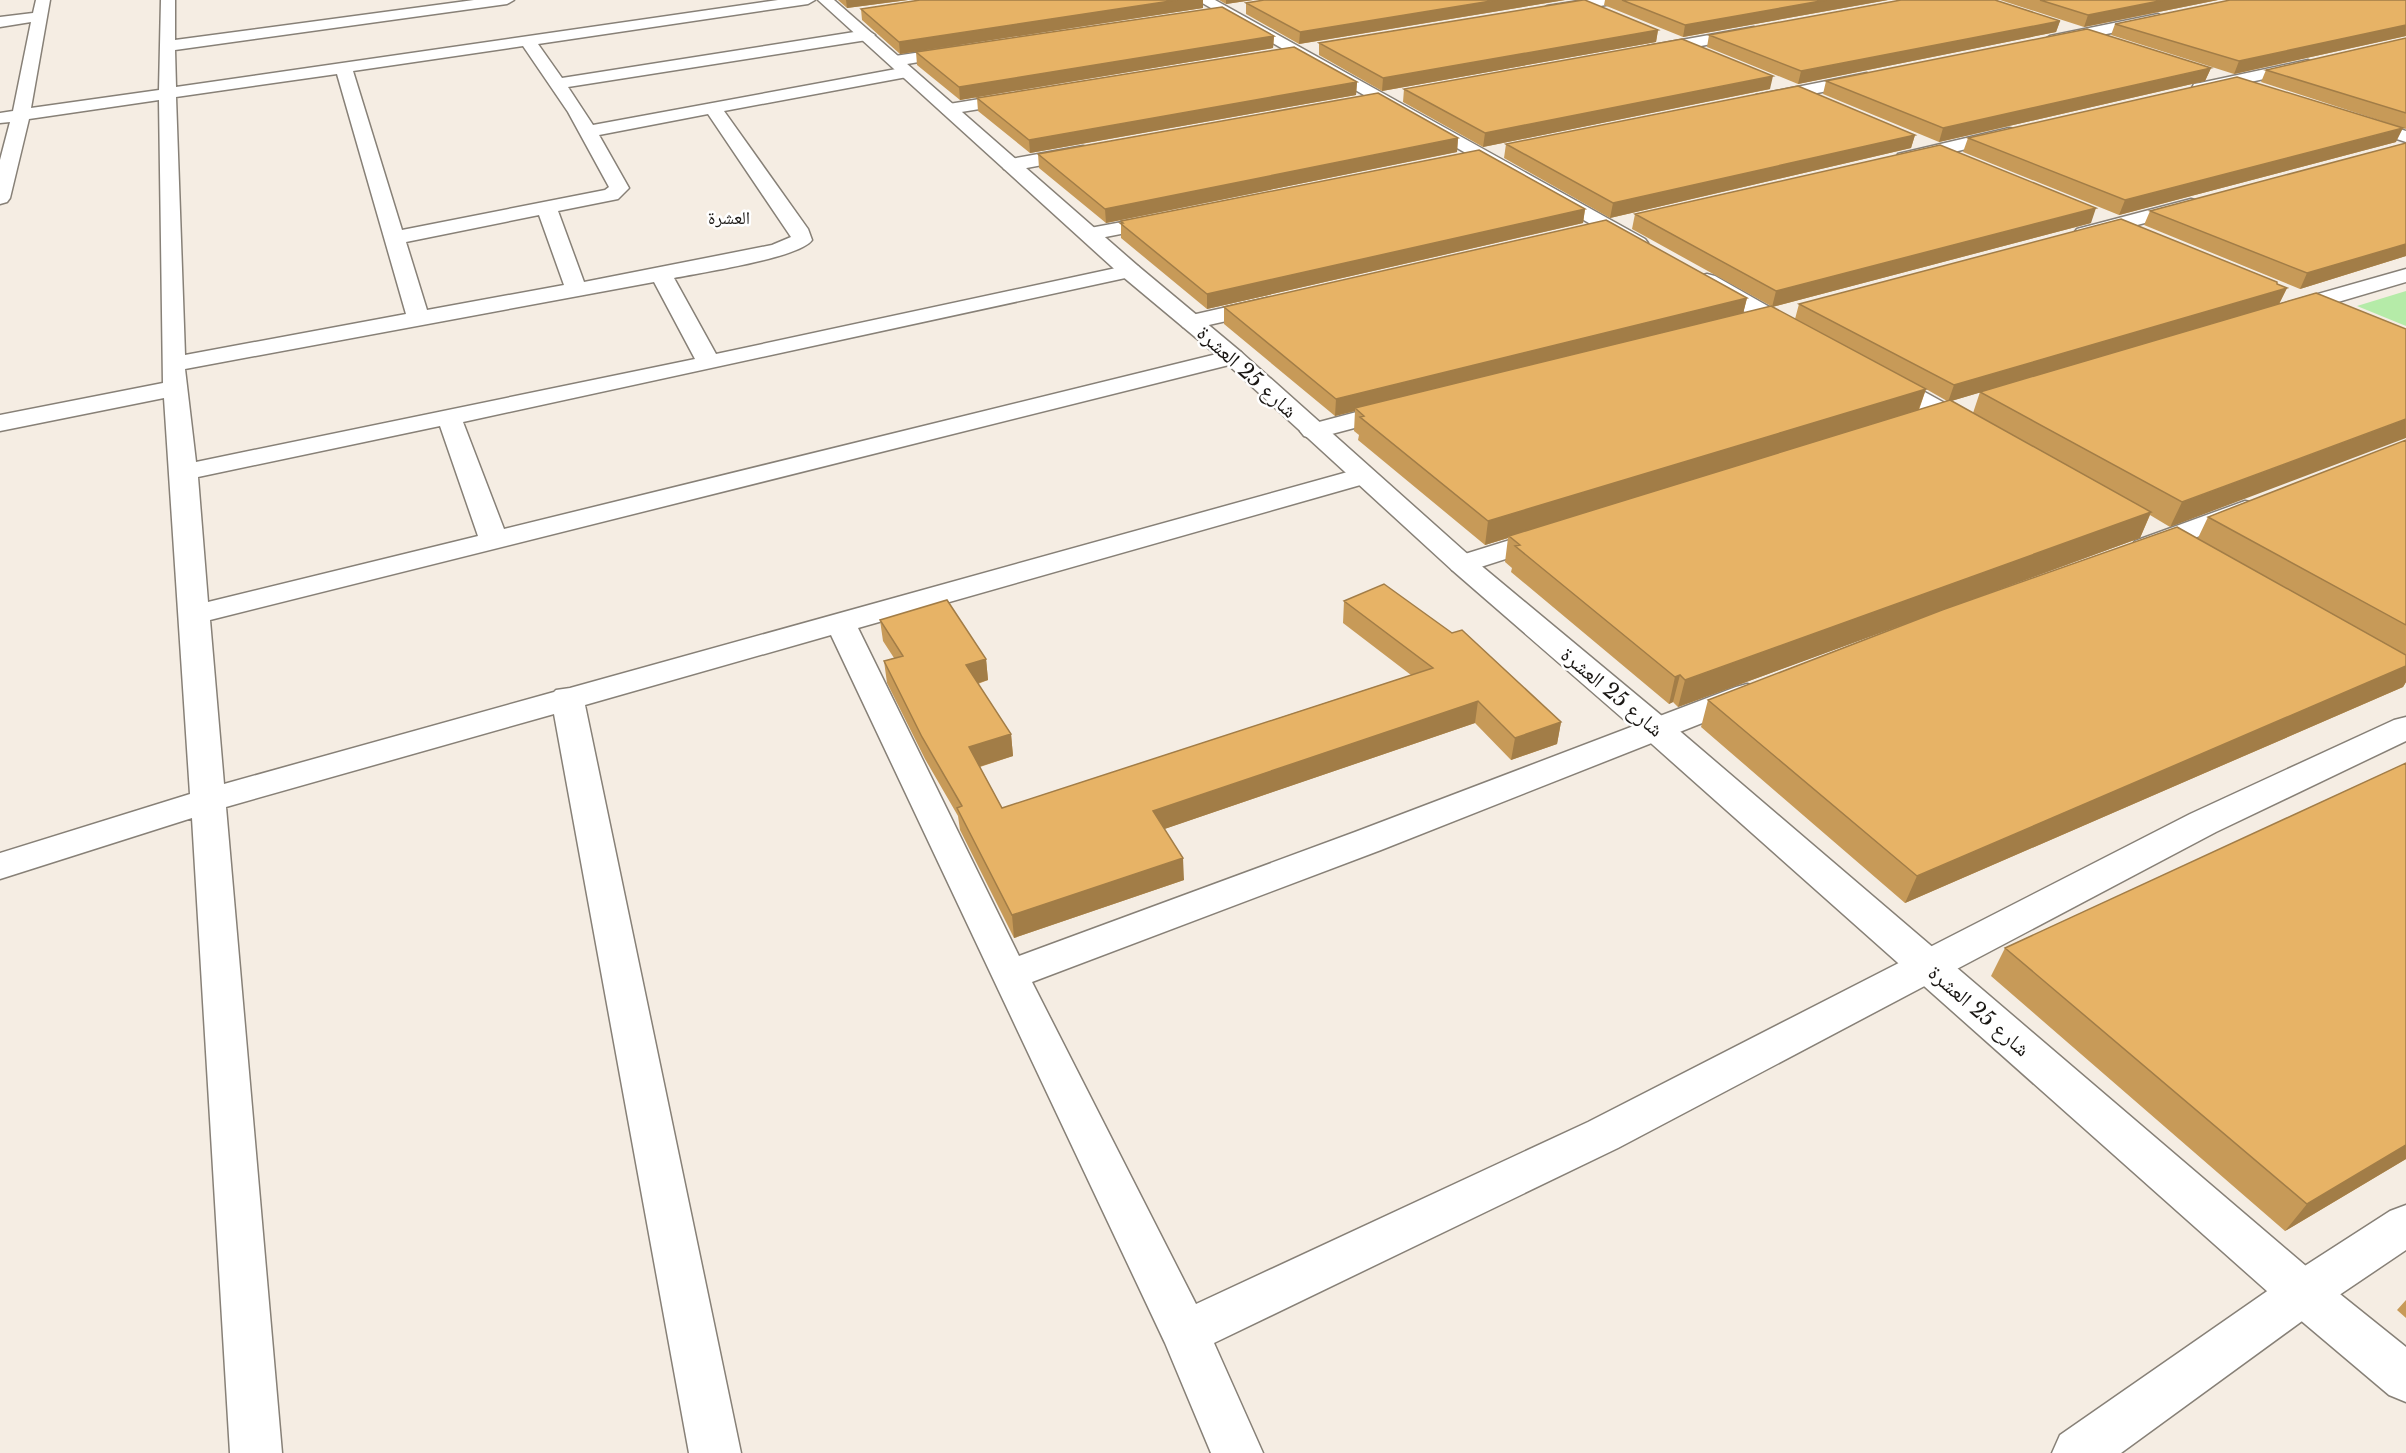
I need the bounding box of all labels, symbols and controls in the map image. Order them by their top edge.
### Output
district label: العشرة [708,207,750,229]
street label: شارع 25 العشرة [1191,320,1303,424]
street label: شارع 25 العشرة [1555,642,1669,742]
street label: شارع 25 العشرة [1923,960,2035,1062]

